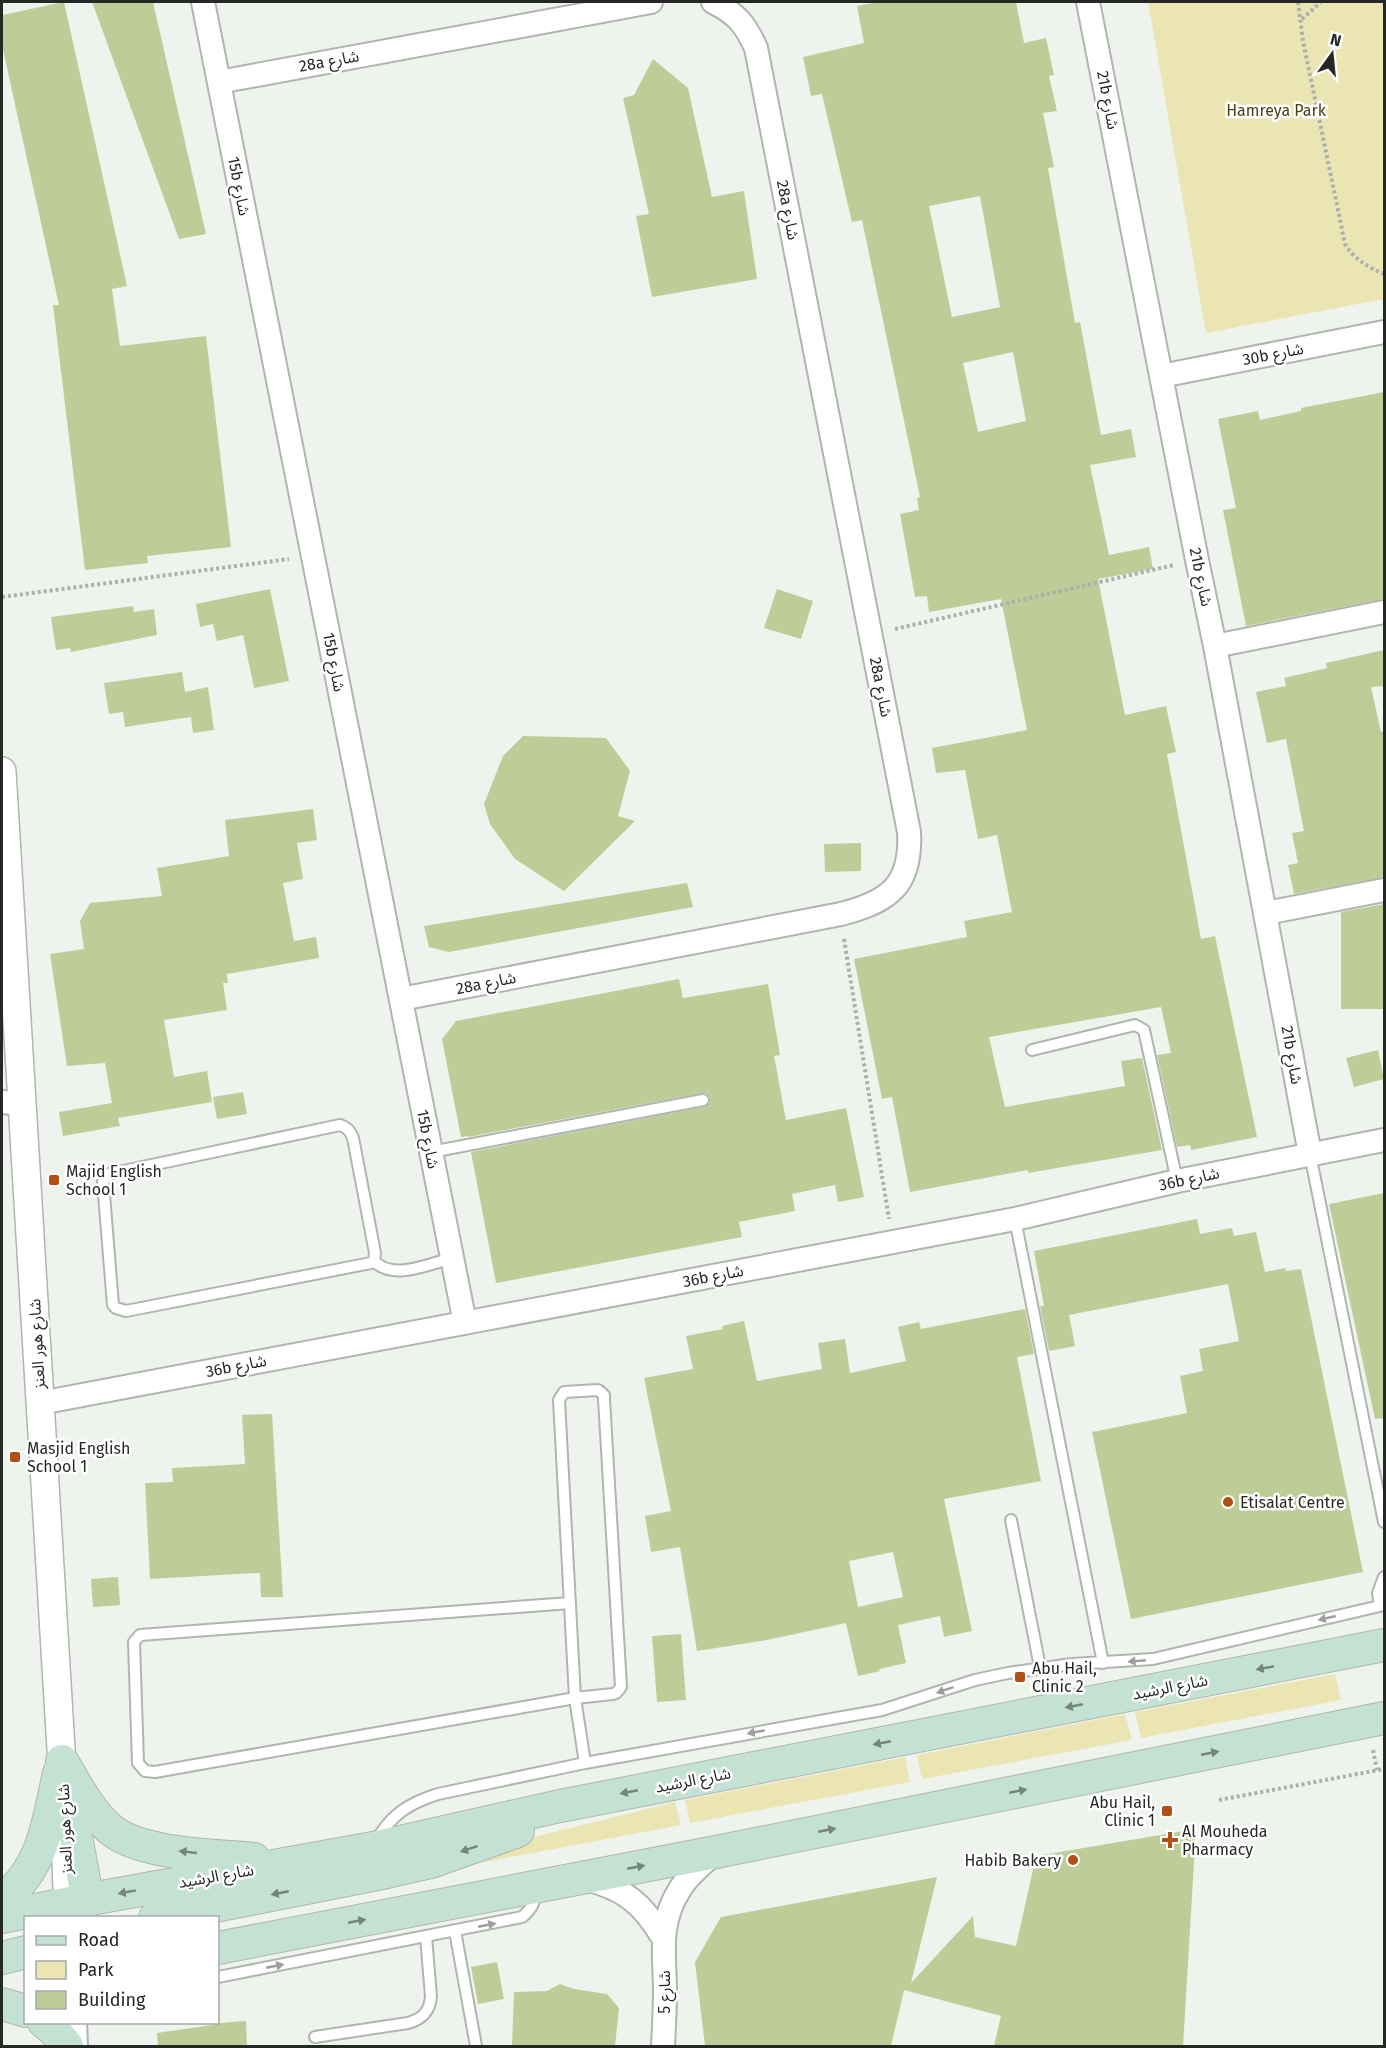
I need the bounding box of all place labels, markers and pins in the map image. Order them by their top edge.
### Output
place label: Majid English School 1 [66,1162,162,1199]
marker: Majid English School 1 [47,1173,61,1187]
place label: Masjid English School 1 [27,1439,130,1476]
marker: Masjid English School 1 [8,1450,22,1464]
place label: Etisalat Centre [1240,1493,1345,1512]
marker: Etisalat Centre [1221,1495,1235,1509]
place label: Abu Hail, Clinic 2 [1032,1659,1097,1696]
marker: Abu Hail, Clinic 2 [1013,1670,1027,1684]
place label: Abu Hail, Clinic 1 [1090,1793,1155,1830]
marker: Abu Hail, Clinic 1 [1160,1804,1174,1818]
place label: Al Mouheda Pharmacy [1182,1822,1268,1859]
marker: Al Mouheda Pharmacy [1163,1833,1177,1847]
place label: Habib Bakery [964,1851,1061,1870]
marker: Habib Bakery [1066,1853,1080,1867]

